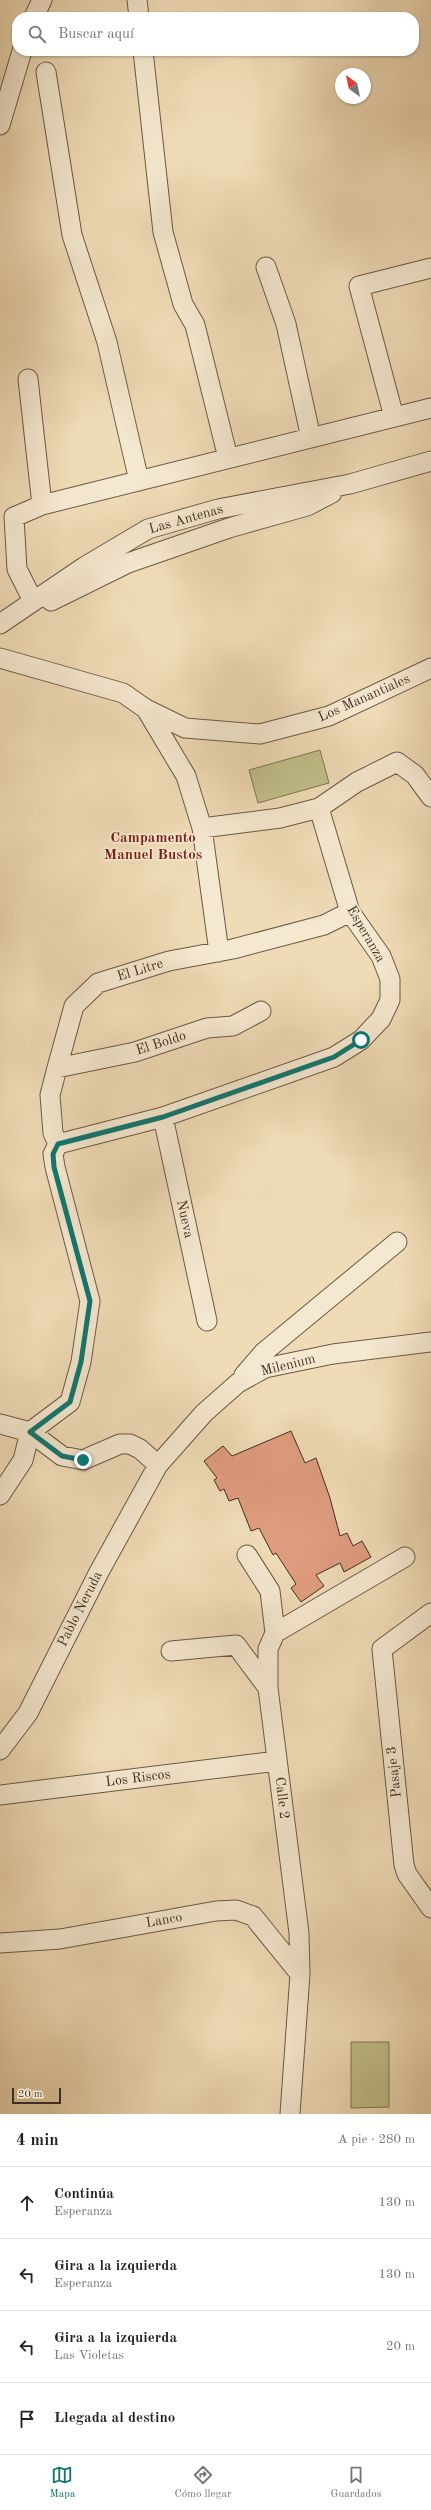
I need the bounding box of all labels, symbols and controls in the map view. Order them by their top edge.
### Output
search box [12,12,419,56]
icon: search [26,23,48,45]
text: Buscar aquí [58,27,134,42]
north arrow [335,68,371,104]
street label: Las Antenas [147,502,225,536]
street label: Los Manantiales [316,671,412,725]
district label: Campamento Manuel Bustos [104,831,202,863]
street label: Esperanza [344,903,388,965]
street label: El Litre [115,956,165,984]
street label: El Boldo [134,1028,188,1058]
route start [352,1031,370,1049]
street label: Nueva [174,1199,196,1239]
street label: Milenium [259,1351,317,1379]
route end [74,1451,92,1469]
street label: Pablo Neruda [55,1569,105,1649]
street label: Pasaje 3 [384,1746,404,1798]
street label: Los Riscos [105,1767,171,1789]
street label: Calle 2 [272,1776,292,1820]
street label: Lanco [145,1910,183,1930]
scale bar [12,2086,61,2105]
text: 20 m [18,2089,43,2100]
text: 4 min [16,2132,59,2149]
text: A pie · 280 m [338,2133,415,2146]
text: Continúa [54,2187,114,2202]
icon: ahead [16,2192,38,2214]
text: 130 m [378,2196,415,2209]
text: Esperanza [54,2205,112,2218]
text: Gira a la izquierda [54,2259,177,2274]
icon: left [16,2264,38,2286]
text: 130 m [378,2268,415,2281]
text: Esperanza [54,2277,112,2290]
text: Gira a la izquierda [54,2331,177,2346]
icon: left [16,2336,38,2358]
text: 20 m [386,2340,415,2353]
text: Las Violetas [54,2349,124,2362]
icon: arrive [16,2408,38,2430]
text: Llegada al destino [54,2411,175,2426]
tab: Mapa [50,2464,75,2502]
tab: Cómo llegar [174,2464,231,2502]
tab: Guardados [331,2464,381,2502]

